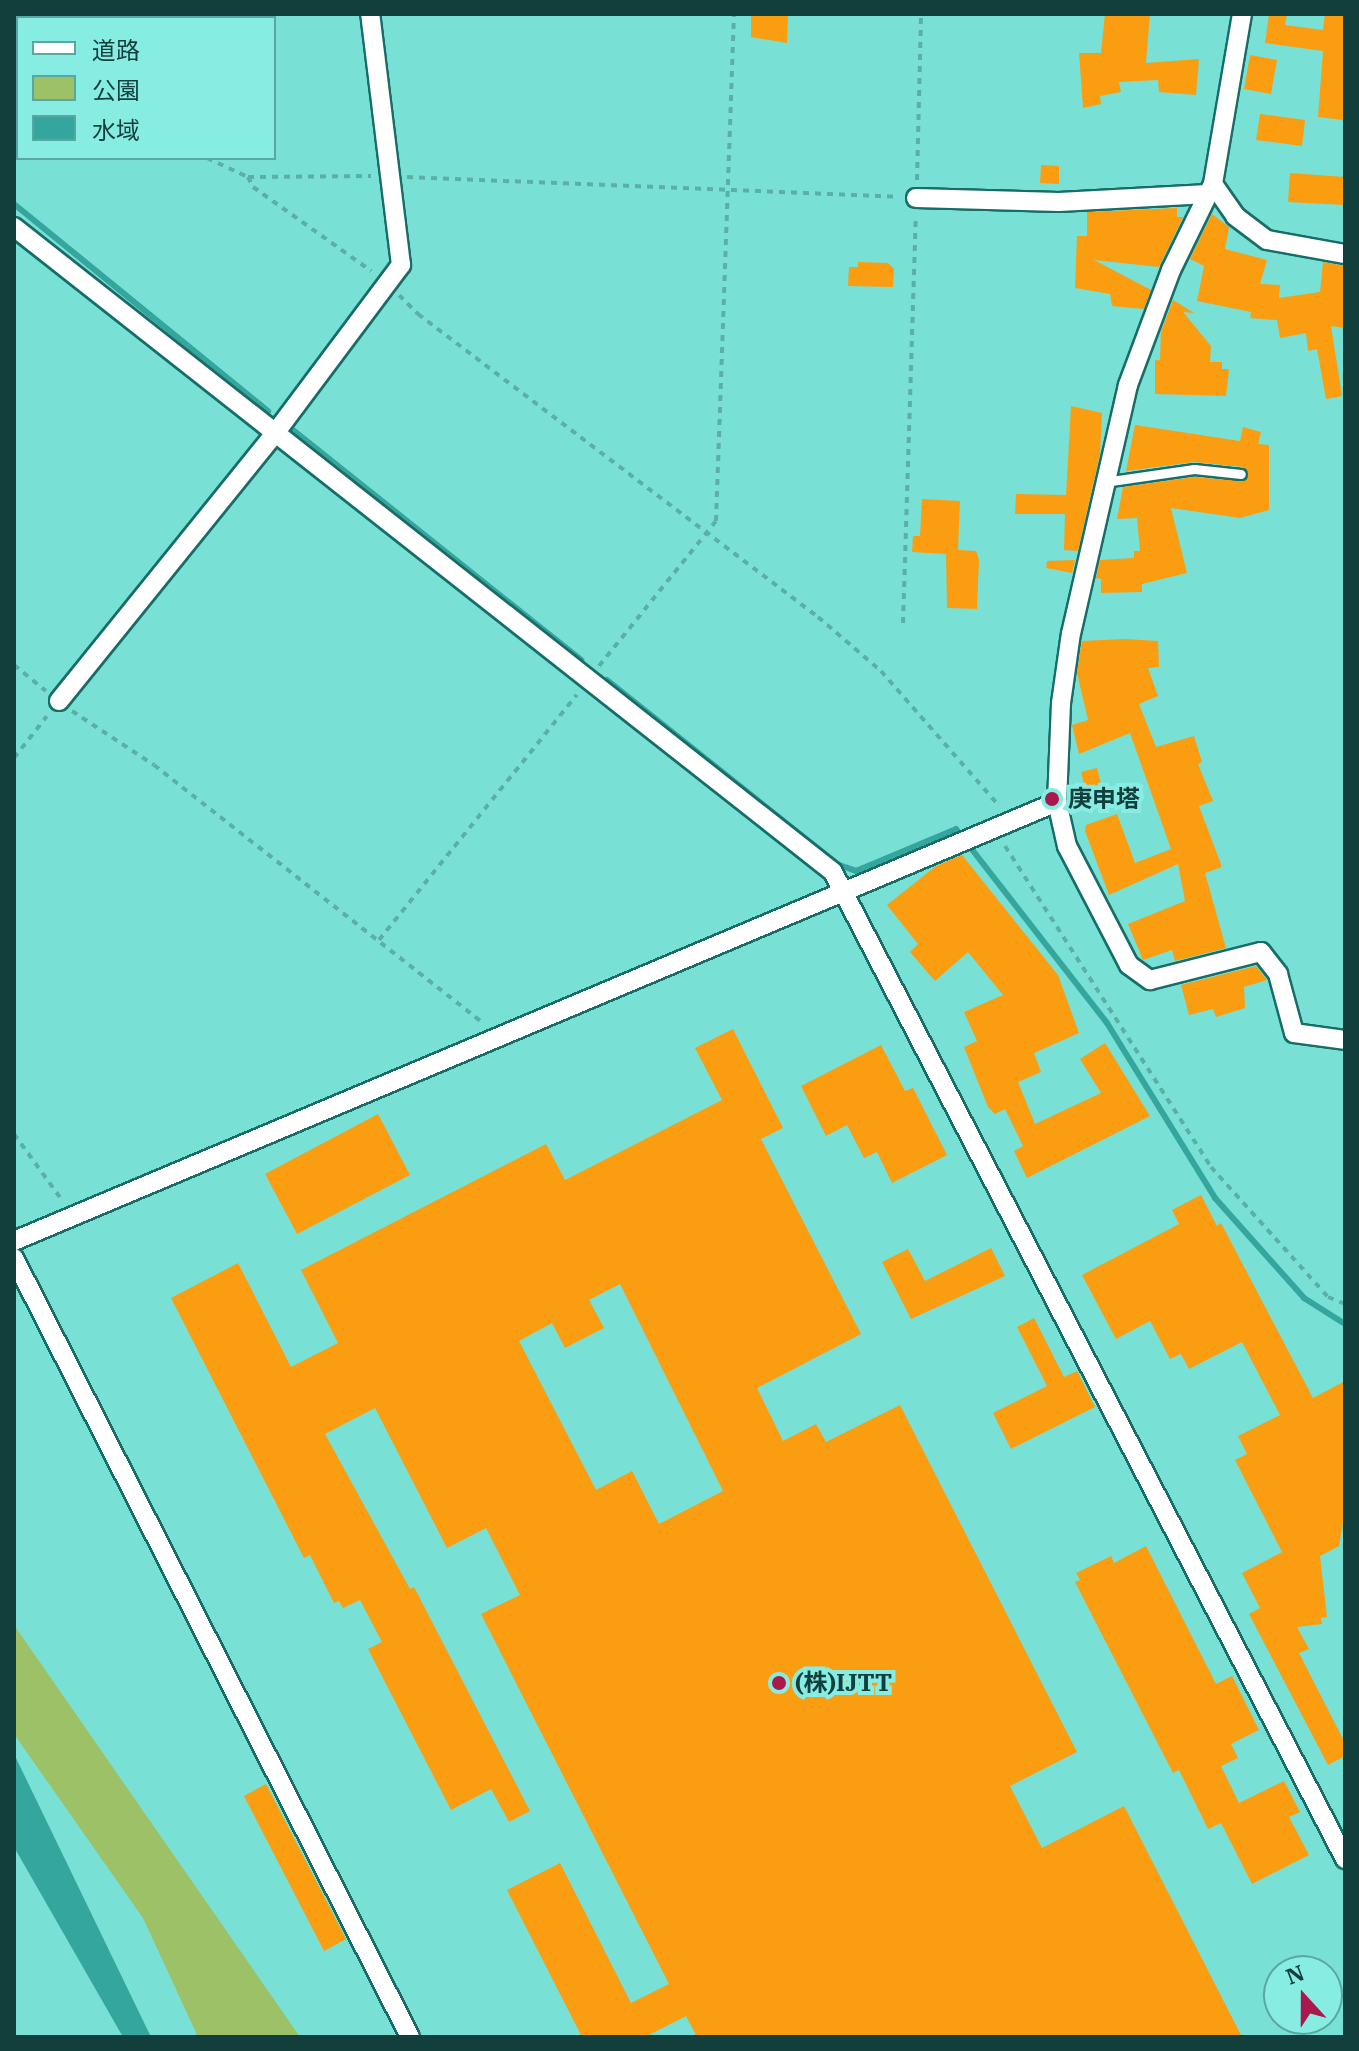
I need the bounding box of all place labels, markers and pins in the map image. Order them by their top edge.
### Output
place label: 庚申塔 [1068,785,1140,813]
marker: 庚申塔 [1043,790,1061,808]
place label: (株)IJTT [795,1669,892,1697]
marker: (株)IJTT [770,1674,788,1692]

